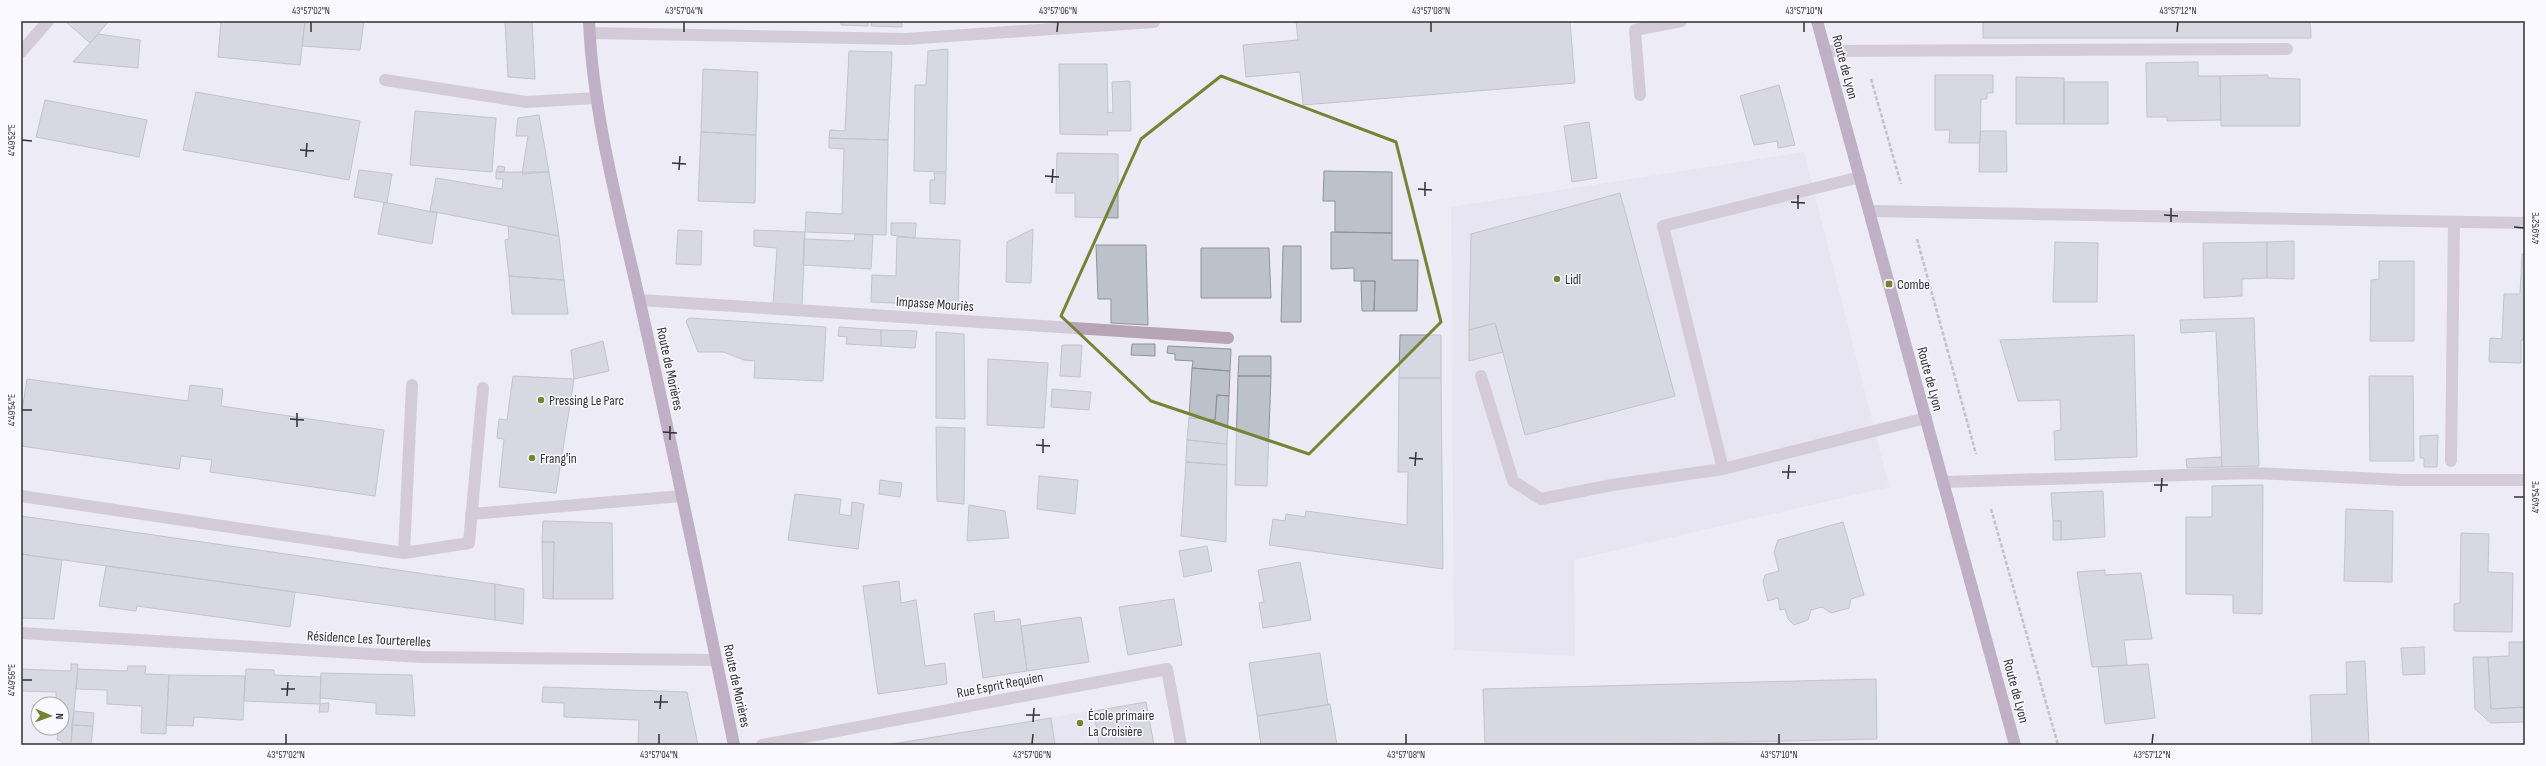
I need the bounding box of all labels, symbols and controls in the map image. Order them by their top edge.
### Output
text: 43°57'02"N [292,5,330,17]
text: 43°57'04"N [665,5,703,17]
text: 43°57'06"N [1039,5,1077,17]
text: 43°57'08"N [1412,5,1450,17]
text: 43°57'10"N [1785,5,1823,17]
text: 43°57'12"N [2160,5,2196,17]
street label: Route de Lyon [1828,33,1862,101]
text: 4°49'52"E [6,124,18,156]
text: 4°49'52"E [2530,212,2542,244]
place label: Lidl [1565,271,1581,288]
marker: Lidl [1552,274,1562,284]
place label: Combe [1897,276,1930,293]
marker: Combe [1884,279,1894,289]
street label: Impasse Mouriès [896,293,974,315]
street label: Route de Morières [653,326,687,412]
street label: Route de Lyon [1913,345,1947,413]
place label: Pressing Le Parc [549,392,624,409]
text: 4°49'54"E [6,394,18,426]
marker: Pressing Le Parc [536,395,546,405]
place label: Frang'in [540,450,577,467]
marker: Frang'in [527,453,537,463]
text: 4°49'54"E [2530,481,2542,513]
street label: Résidence Les Tourterelles [307,627,431,651]
street label: Route de Morières [720,643,754,729]
street label: Route de Lyon [1999,657,2033,725]
text: 4°49'56"E [6,664,18,696]
street label: Rue Esprit Requien [955,668,1045,702]
north arrow [30,696,70,736]
place label: École primaire La Croisière [1088,707,1154,740]
text: N [53,713,66,720]
marker: École primaire La Croisière [1075,718,1085,728]
text: 43°57'02"N [267,749,305,761]
text: 43°57'04"N [640,749,678,761]
text: 43°57'06"N [1013,749,1051,761]
text: 43°57'08"N [1387,749,1425,761]
text: 43°57'10"N [1760,749,1798,761]
text: 43°57'12"N [2134,749,2170,761]

